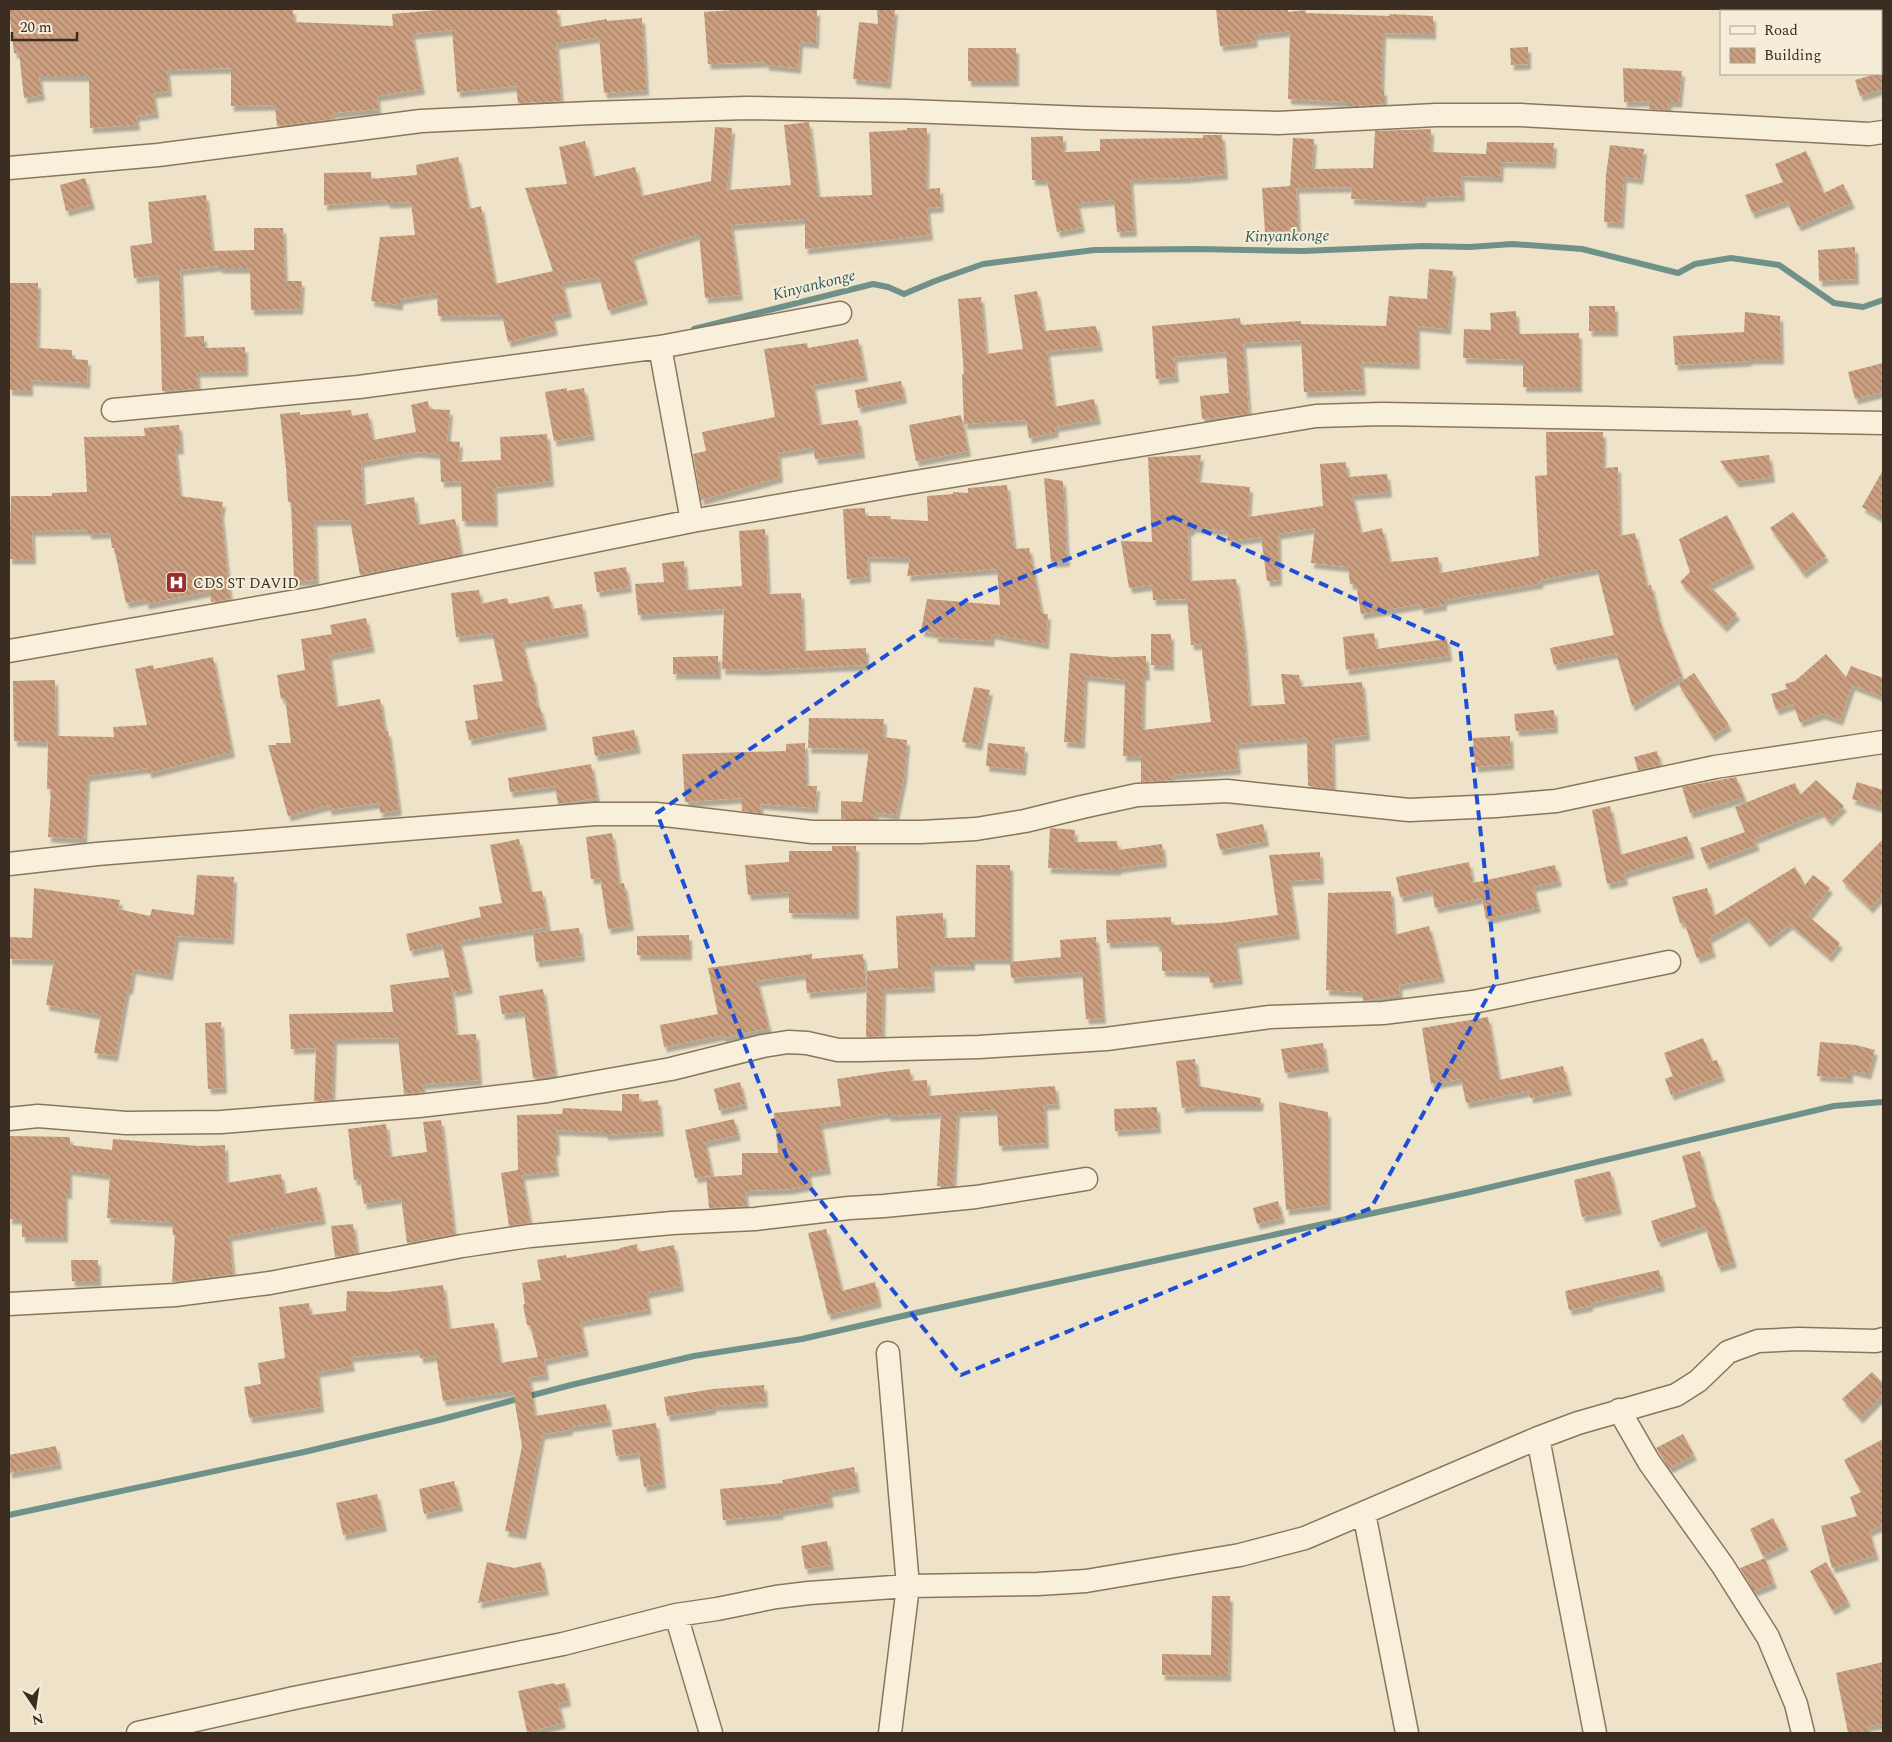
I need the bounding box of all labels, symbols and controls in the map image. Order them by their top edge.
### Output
scale bar [12,10,78,42]
legend [1720,10,1882,75]
text: 20 m [20,16,52,39]
text: Road [1764,19,1798,42]
text: Building [1764,44,1821,67]
water label: Kinyankonge [1244,223,1330,249]
water label: Kinyankonge [770,263,858,307]
hospital icon: CDS ST DAVID [165,571,189,595]
place label: CDS ST DAVID [193,572,299,595]
north arrow [10,1682,60,1732]
text: N [30,1708,46,1731]

